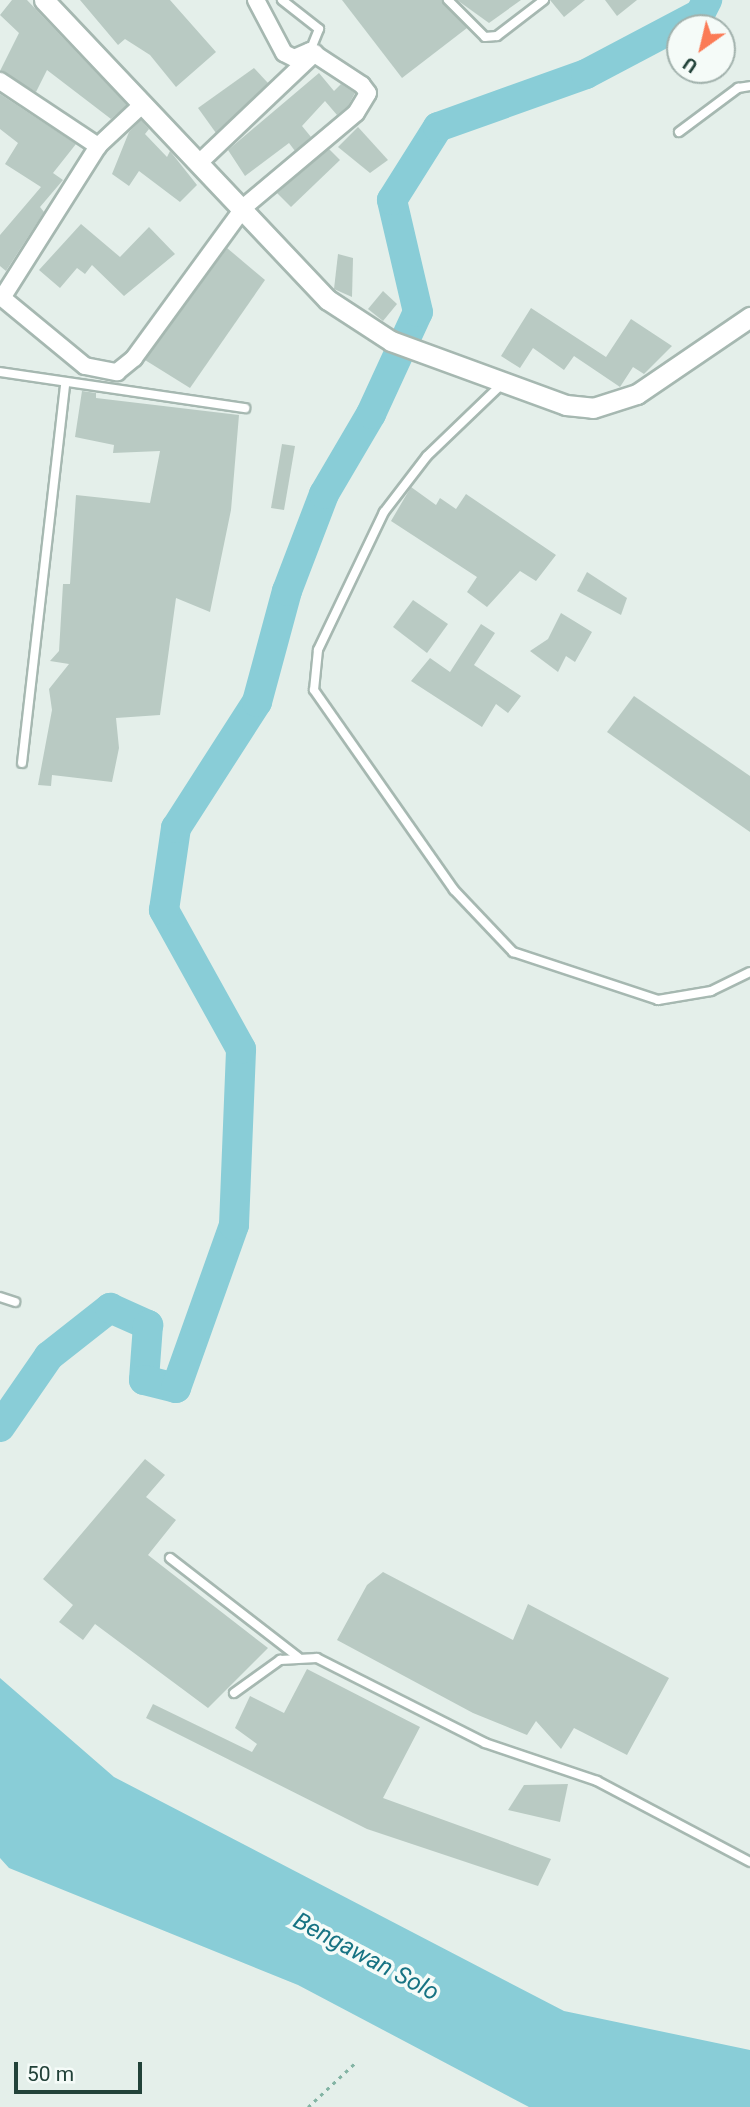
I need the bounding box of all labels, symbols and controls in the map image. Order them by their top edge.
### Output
north arrow [666,14,736,84]
text: U [678,52,702,78]
water label: Bengawan Solo [288,1907,444,2007]
scale bar [18,2048,145,2092]
text: 50 m [27,2062,74,2086]

